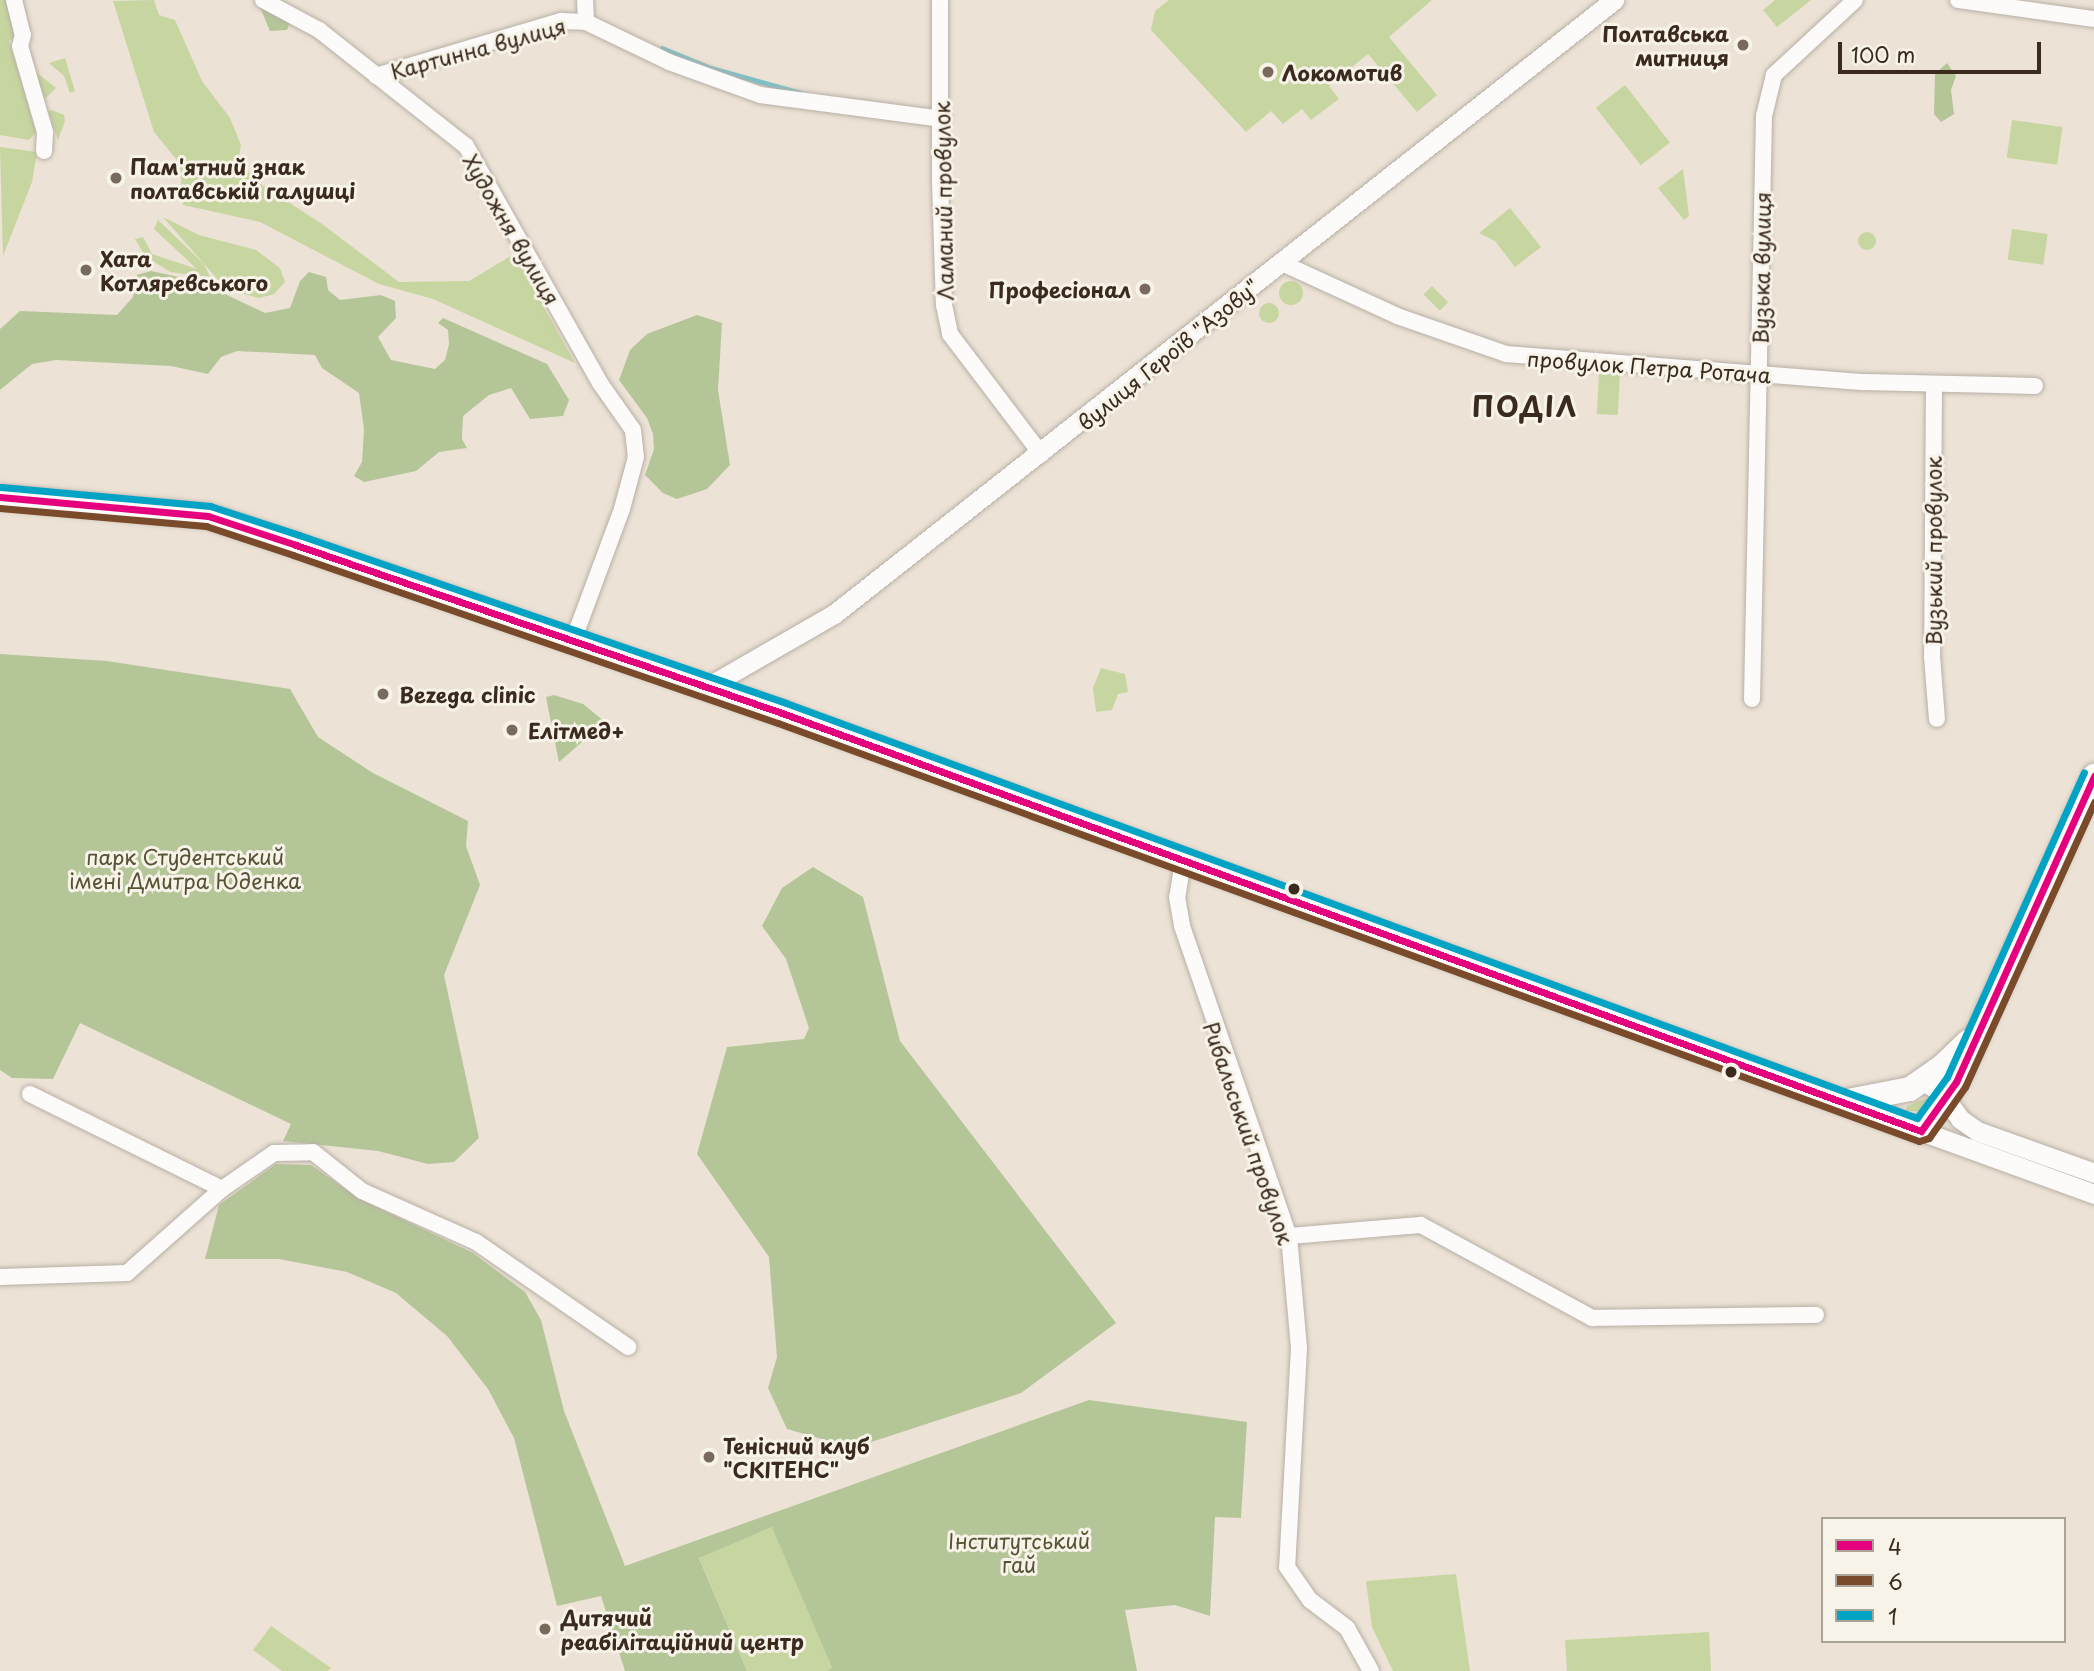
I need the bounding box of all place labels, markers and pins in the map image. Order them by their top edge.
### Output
place label: Полтавська митниця [1602,20,1729,70]
marker: Полтавська митниця [1735,37,1751,53]
place label: Локомотив [1282,59,1402,85]
marker: Локомотив [1260,64,1276,80]
place label: Пам'ятний знак полтавській галушці [130,153,357,203]
marker: Пам'ятний знак полтавській галушці [108,170,124,186]
place label: Хата Котляревського [100,245,268,295]
marker: Хата Котляревського [78,262,94,278]
place label: Професіонал [989,276,1131,302]
marker: Професіонал [1137,281,1153,297]
place label: Bezega clinic [399,681,535,707]
marker: Bezega clinic [373,684,393,704]
place label: Елітмед+ [528,717,625,743]
marker: Елітмед+ [502,720,522,740]
unlabelled marker [1287,882,1301,896]
unlabelled marker [1724,1065,1738,1079]
place label: Тенісний клуб "СКІТЕНС" [723,1432,871,1482]
marker: Тенісний клуб "СКІТЕНС" [701,1449,717,1465]
place label: Дитячий реабілітаційний центр [561,1604,805,1654]
marker: Дитячий реабілітаційний центр [535,1619,555,1639]

